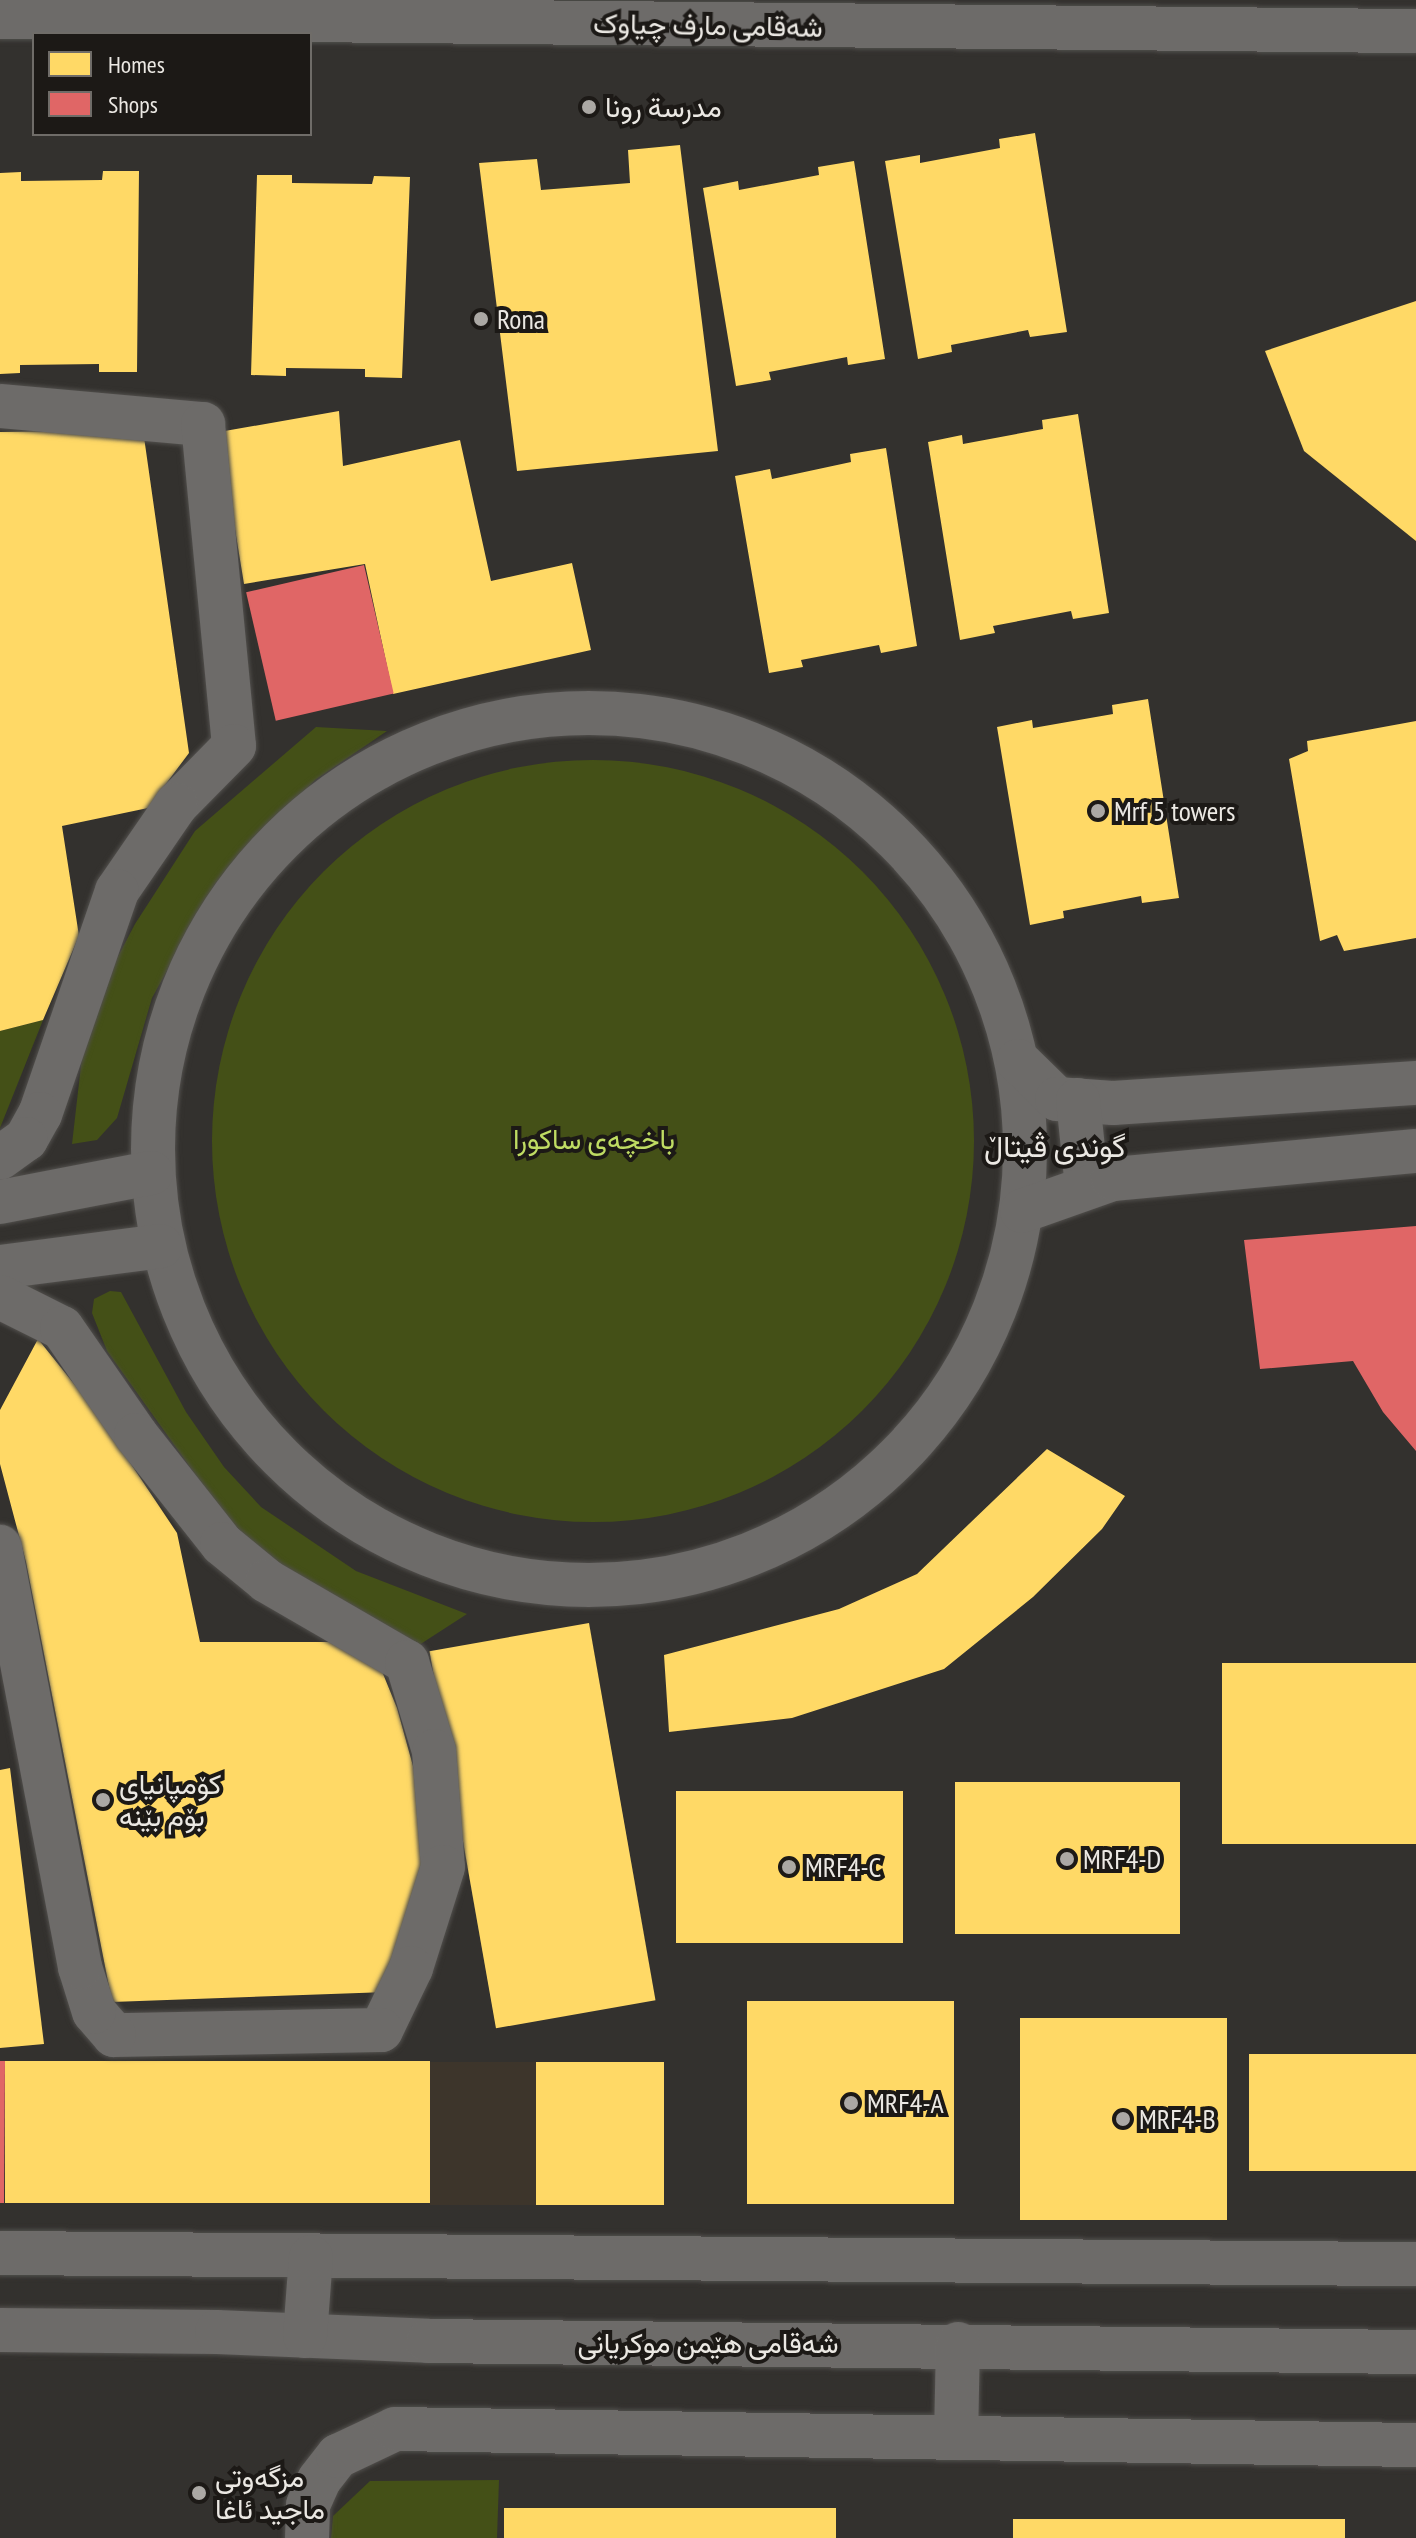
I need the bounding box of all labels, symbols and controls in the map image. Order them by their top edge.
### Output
street label: شەقامی مارف چیاوک [593,6,823,44]
legend [32,32,312,136]
text: Homes [108,49,165,80]
text: Shops [108,89,158,120]
place label: مدرسة رونا [605,90,722,124]
marker: مدرسة رونا [580,98,598,116]
place label: Rona [497,302,545,336]
marker: Rona [472,310,490,328]
place label: Mrf 5 towers [1114,794,1235,828]
marker: Mrf 5 towers [1089,802,1107,820]
park label: باخچەی ساکورا [513,1122,675,1156]
district label: گوندی ڤیتاڵ [984,1128,1126,1164]
place label: کۆمپانیای بۆم بێنە [119,1767,222,1833]
marker: کۆمپانیای بۆم بێنە [94,1791,112,1809]
place label: MRF4-D [1083,1842,1161,1876]
place label: MRF4-C [805,1850,881,1884]
marker: MRF4-D [1058,1850,1076,1868]
marker: MRF4-C [780,1858,798,1876]
place label: MRF4-A [867,2086,944,2120]
marker: MRF4-A [842,2094,860,2112]
place label: MRF4-B [1139,2102,1216,2136]
marker: MRF4-B [1114,2110,1132,2128]
street label: شەقامی هێمن موکریانی [578,2326,838,2360]
place label: مزگەوتی ماجید ئاغا [215,2460,325,2526]
marker: مزگەوتی ماجید ئاغا [190,2484,208,2502]

